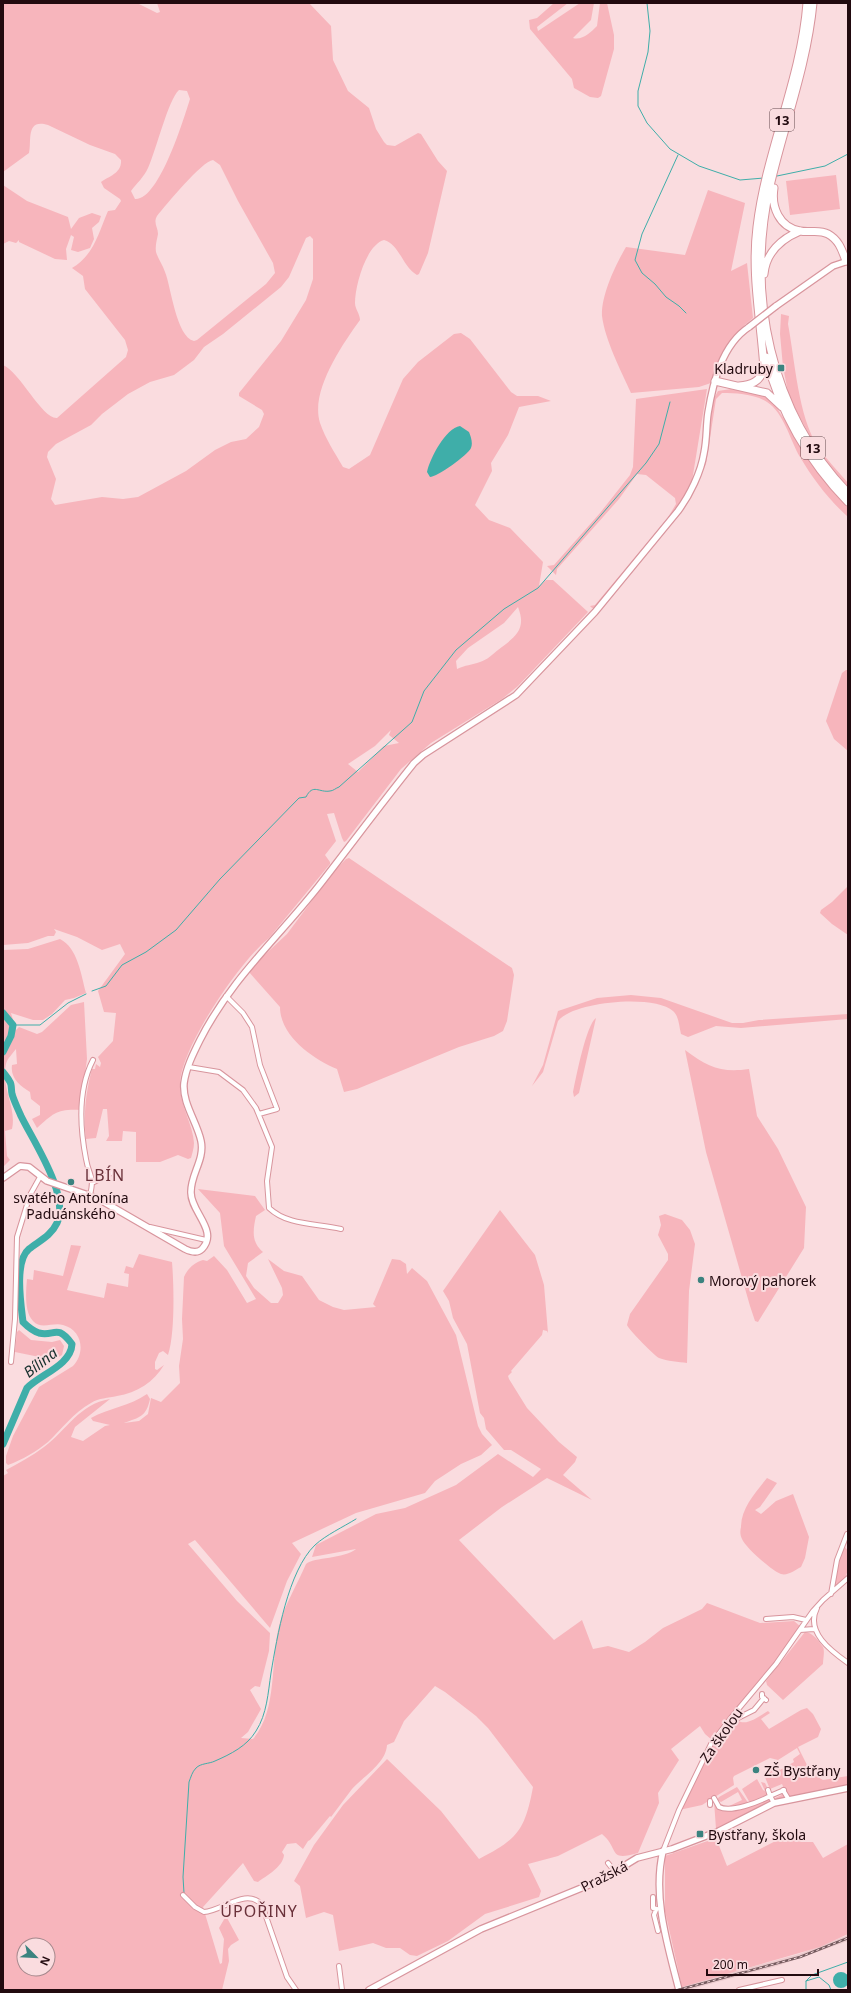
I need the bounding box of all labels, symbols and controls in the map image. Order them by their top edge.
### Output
road number: 13 [770,109,794,131]
place label: Kladruby [714,359,774,378]
marker: Kladruby [776,363,786,373]
road number: 13 [801,437,825,459]
district label: LBÍN [85,1164,125,1186]
marker: svatého Antonína Paduánského [66,1177,76,1187]
place label: svatého Antonína Paduánského [13,1188,129,1223]
place label: Morový pahorek [709,1271,817,1290]
marker: Morový pahorek [696,1275,706,1285]
water label: Bílina [19,1342,61,1382]
street label: Za školou [695,1704,747,1766]
place label: ZŠ Bystřany [764,1761,841,1780]
marker: ZŠ Bystřany [751,1765,761,1775]
place label: Bystřany, škola [708,1825,806,1844]
marker: Bystřany, škola [695,1829,705,1839]
street label: Pražská [577,1856,631,1896]
district label: ÚPOŘINY [220,1900,298,1922]
north arrow [16,1937,56,1977]
scale bar [707,1951,818,1977]
text: N [37,1954,54,1968]
text: 200 m [713,1956,748,1973]

